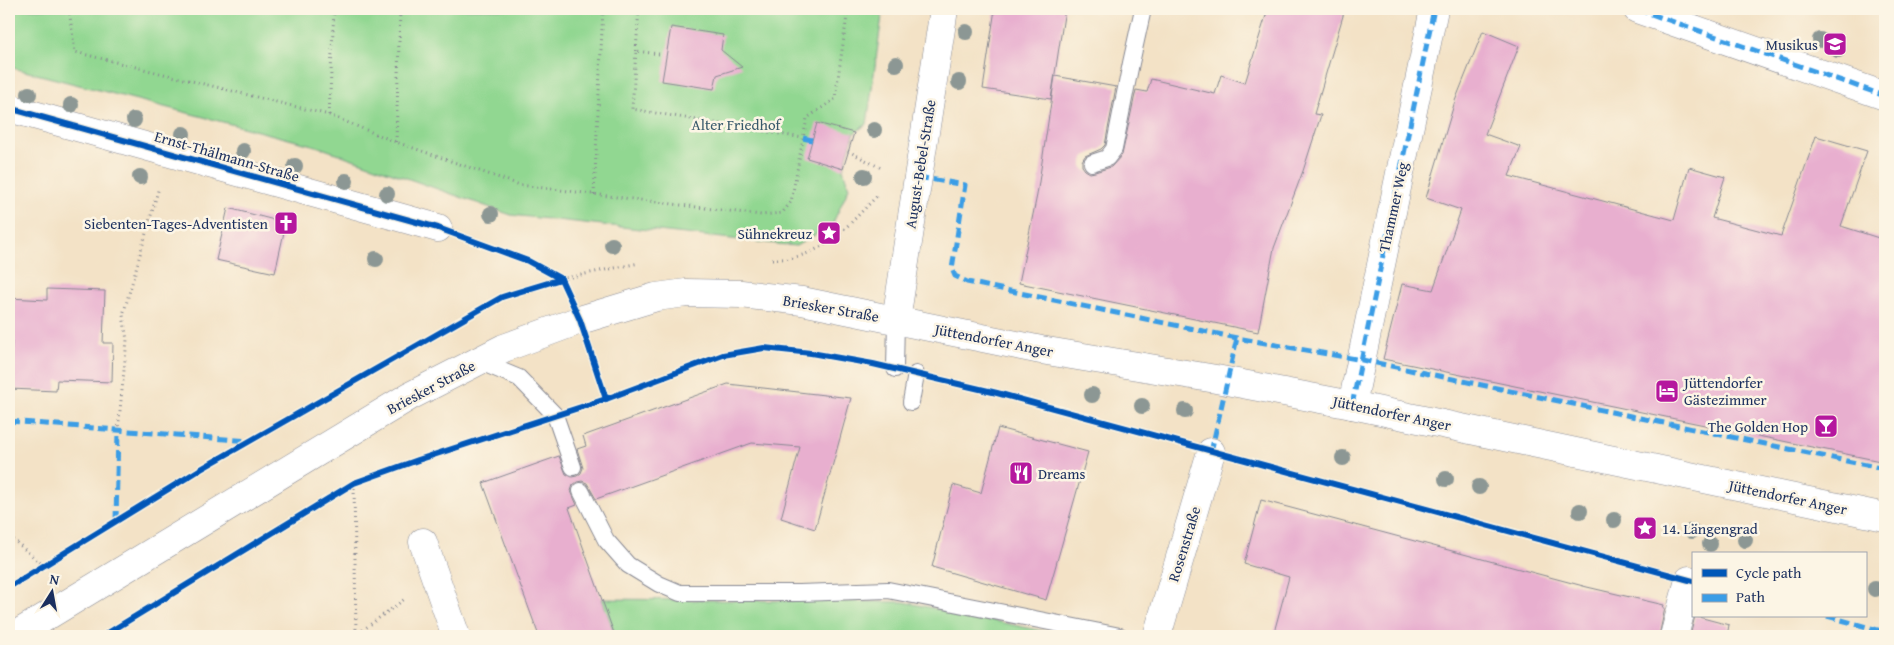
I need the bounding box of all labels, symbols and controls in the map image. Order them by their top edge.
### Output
school or university icon: Musikus [1822,31,1848,57]
place label: Musikus [1766,34,1818,55]
street label: August-Bebel-Straße [899,98,941,230]
park label: Alter Friedhof [692,114,783,135]
street label: Ernst-Thälmann-Straße [152,125,302,187]
street label: Thammer Weg [1373,159,1413,254]
church icon: Siebenten-Tages-Adventisten [273,210,299,236]
place label: Siebenten-Tages-Adventisten [84,213,269,234]
place icon: Sühnekreuz [816,220,842,246]
place label: Sühnekreuz [737,223,812,244]
street label: Briesker Straße [781,289,881,327]
street label: Jüttendorfer Anger [931,318,1055,362]
street label: Briesker Straße [383,355,479,419]
place label: Jüttendorfer Gästezimmer [1682,372,1767,410]
hotel icon: Jüttendorfer Gästezimmer [1654,378,1680,404]
street label: Jüttendorfer Anger [1329,390,1453,436]
bar icon: The Golden Hop [1813,413,1839,439]
place label: The Golden Hop [1708,416,1808,437]
restaurant icon: Dreams [1008,460,1034,486]
place label: Dreams [1038,463,1085,484]
street label: Jüttendorfer Anger [1725,474,1849,520]
street label: Rosenstraße [1163,504,1205,584]
place icon: 14. Längengrad [1632,515,1658,541]
place label: 14. Längengrad [1662,518,1758,539]
legend [1692,552,1866,618]
text: Cycle path [1736,562,1802,583]
north arrow [28,568,78,618]
text: N [48,569,62,590]
text: Path [1736,586,1765,607]

